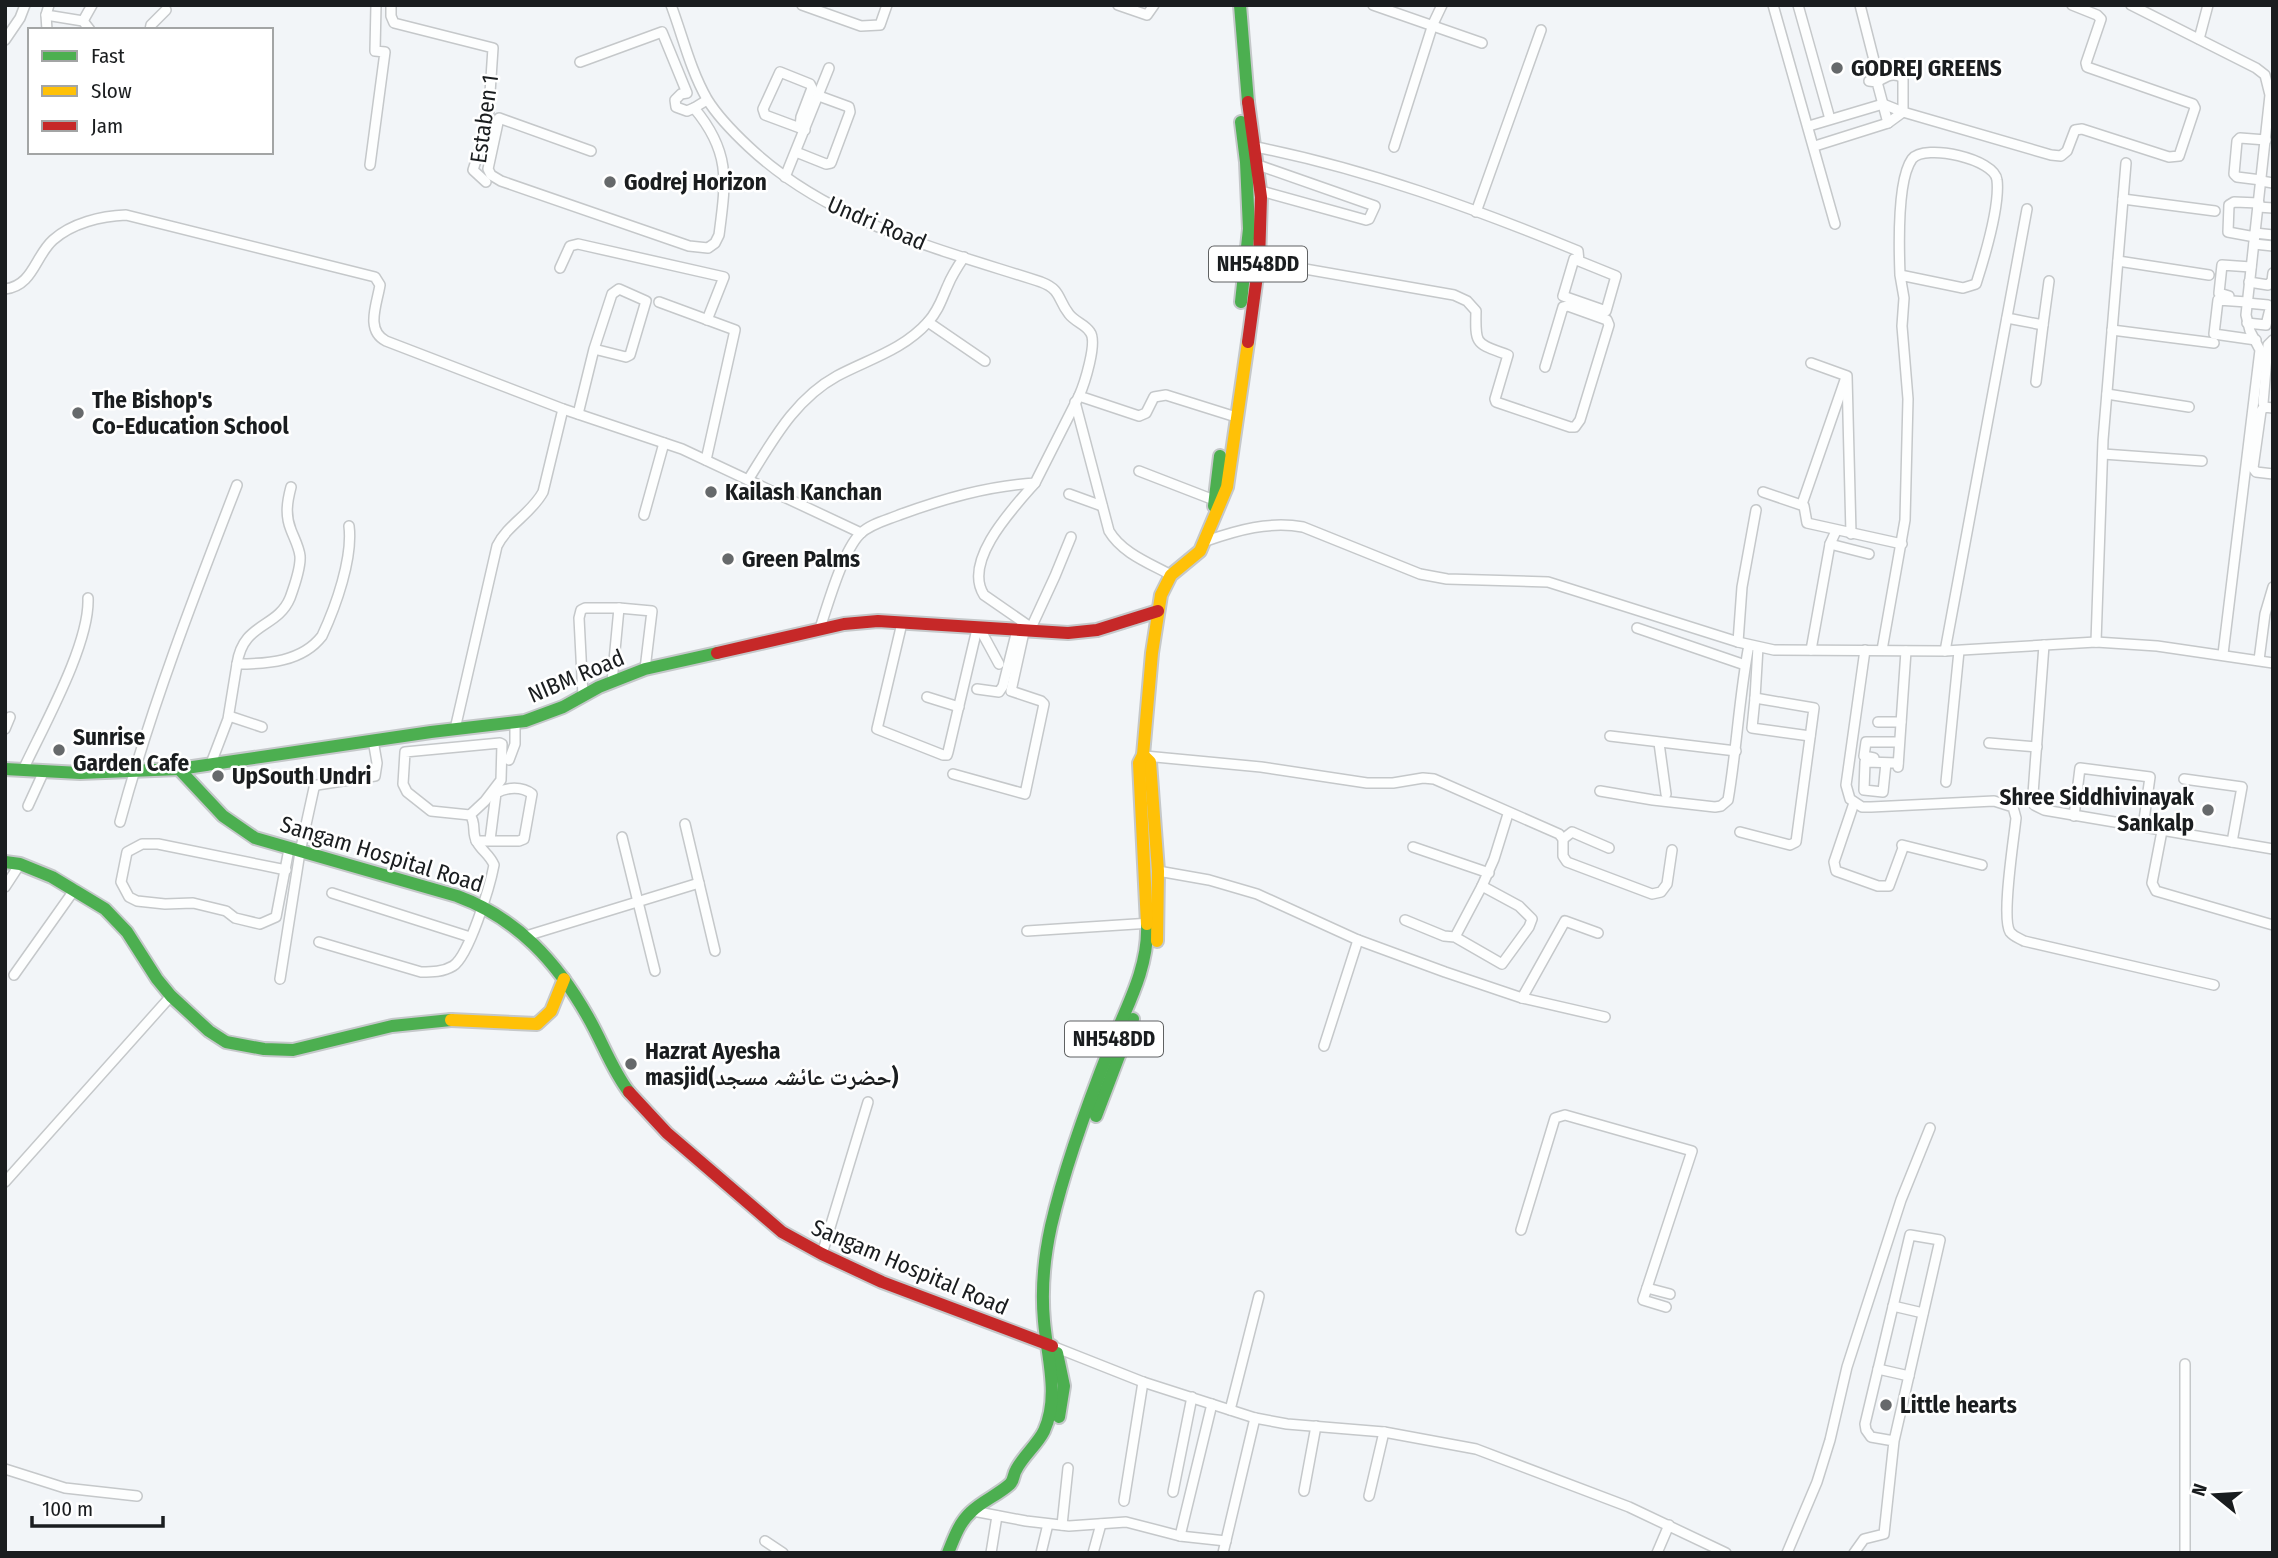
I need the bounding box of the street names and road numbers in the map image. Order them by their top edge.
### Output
street label: Estaben 1 [464,73,504,165]
street label: Undri Road [823,190,931,256]
road number: NH548DD [1209,246,1307,282]
street label: NIBM Road [524,643,628,709]
street label: Sangam Hospital Road [277,810,487,898]
road number: NH548DD [1065,1021,1163,1056]
street label: Sangam Hospital Road [807,1213,1013,1321]

